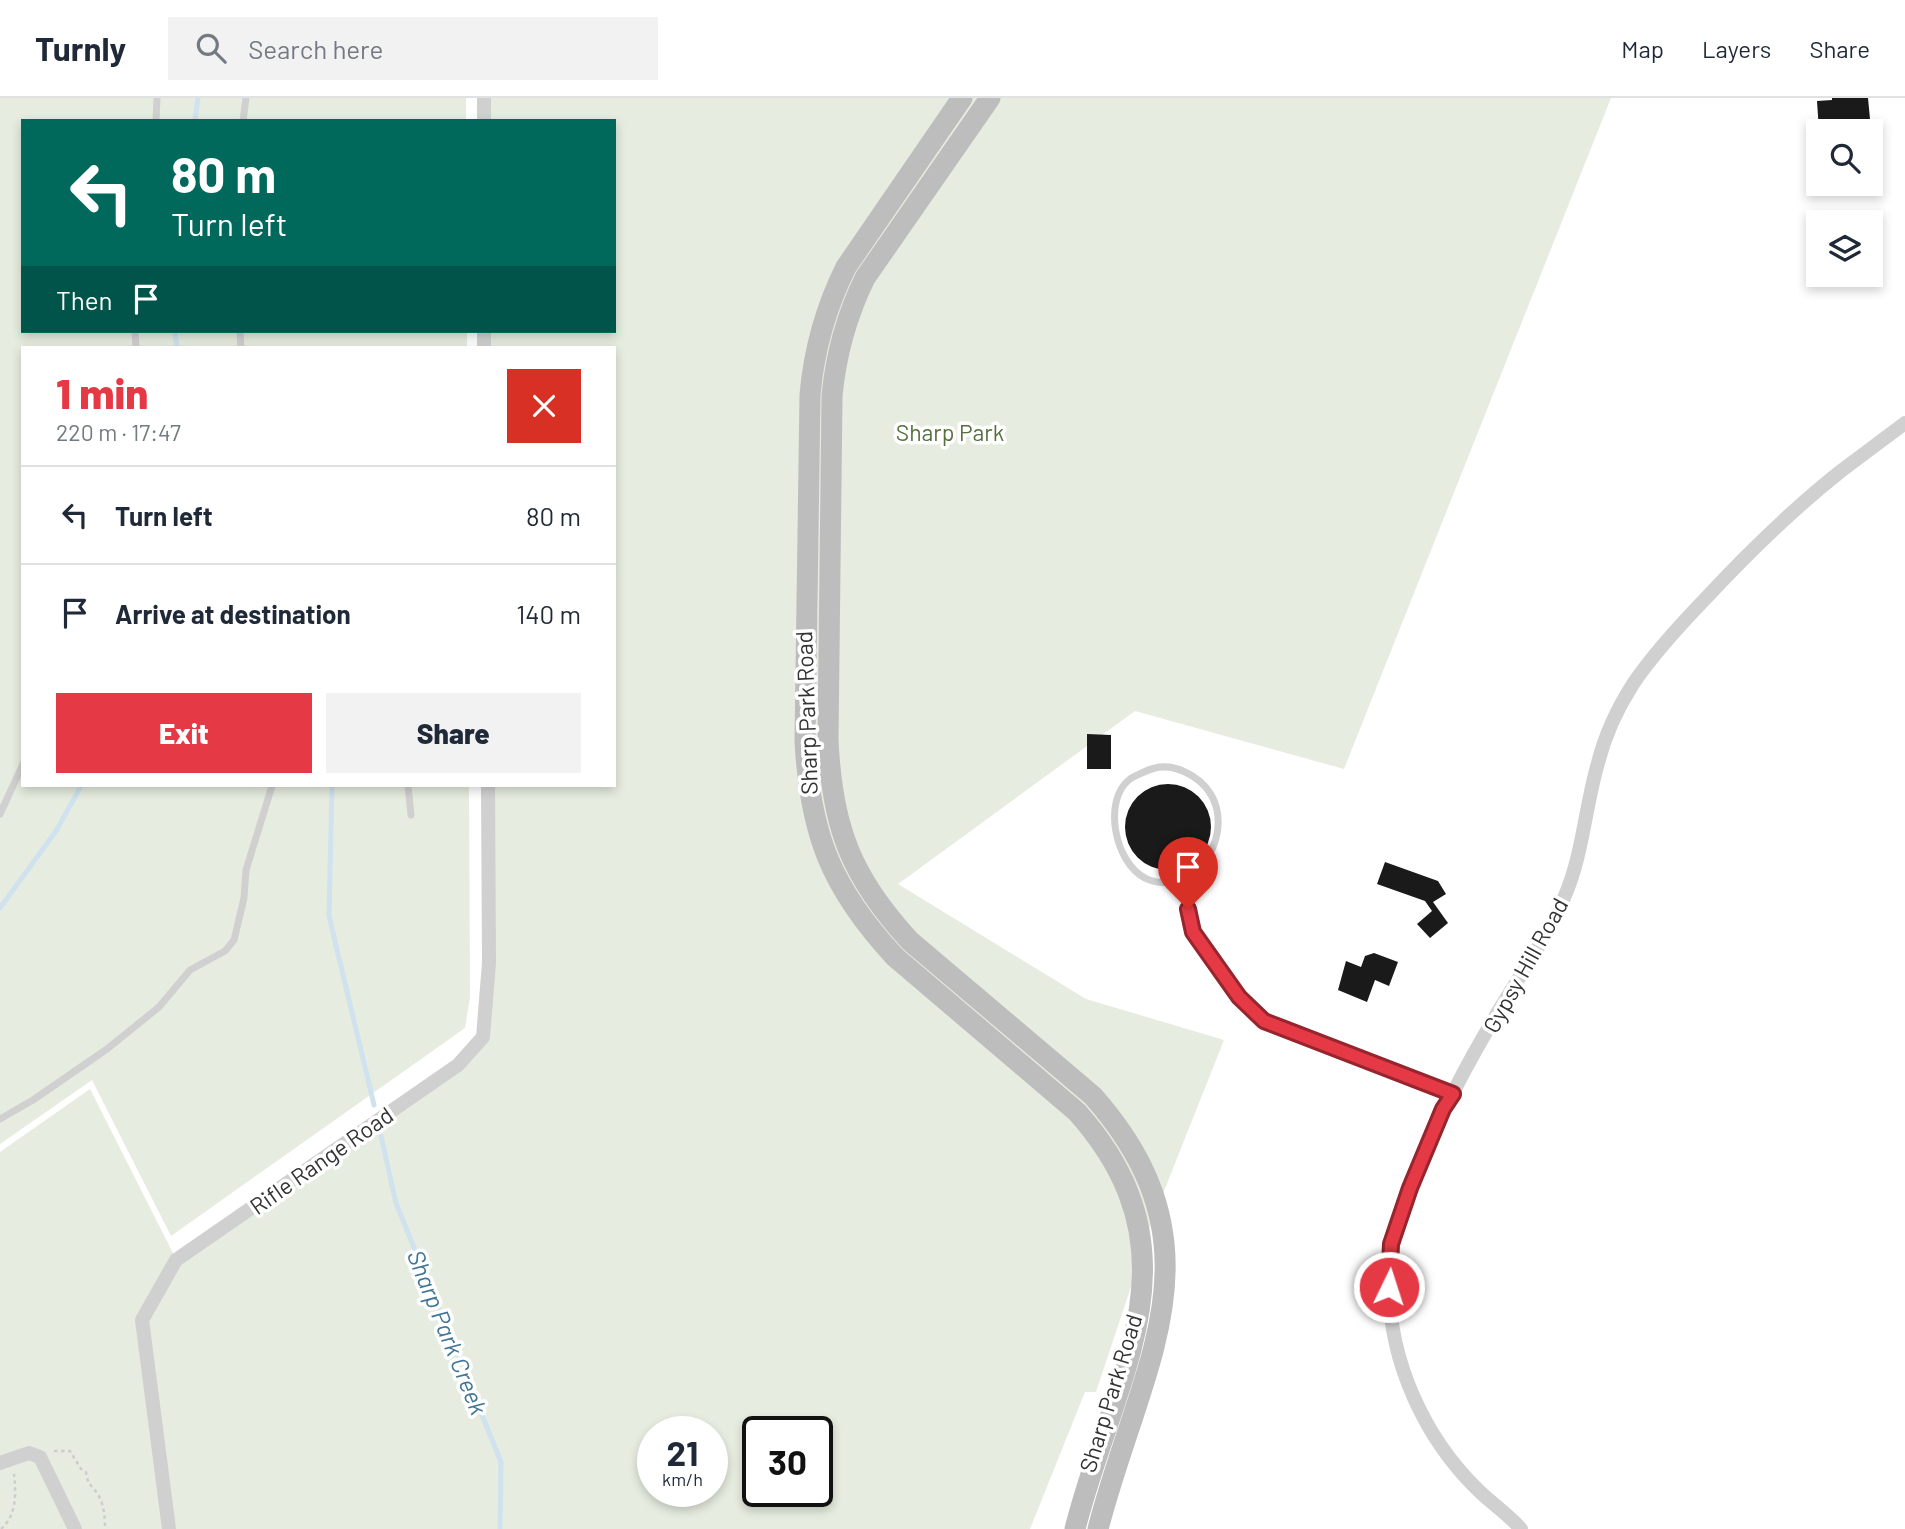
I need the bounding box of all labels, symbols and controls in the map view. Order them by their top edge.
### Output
search box [168,17,658,80]
text: Turnly [35,28,126,68]
icon: search [192,29,230,67]
text: Search here [248,33,383,64]
text: Map [1621,34,1664,63]
text: Layers [1702,34,1771,63]
text: Share [1809,34,1870,63]
map controls [1806,119,1883,287]
button: search [1806,119,1883,196]
text: 80 m [171,144,276,203]
icon: left [56,147,147,238]
text: Turn left [171,204,288,242]
button: layers [1806,210,1883,287]
icon: arrive [127,280,165,318]
text: Then [56,284,113,315]
text: 1 min [56,367,148,417]
button: close [507,369,581,443]
text: 220 m · 17:47 [56,418,181,446]
park label: Sharp Park [896,418,1004,446]
icon: left [56,496,94,534]
text: Turn left [115,500,213,531]
text: 80 m [526,500,581,531]
icon: arrive [56,594,94,632]
text: Arrive at destination [115,598,351,629]
text: 140 m [516,598,581,629]
street label: Sharp Park Road [789,631,823,795]
button: Exit [56,693,312,773]
button: Share [326,693,581,773]
pin [1158,837,1218,909]
icon: arrive [1169,848,1207,886]
street label: Gypsy Hill Road [1476,893,1574,1037]
street label: Rifle Range Road [244,1100,398,1220]
water label: Sharp Park Creek [402,1245,494,1419]
position arrow [1352,1250,1426,1324]
street label: Sharp Park Road [1073,1311,1147,1475]
speed limit sign: 30 [742,1416,833,1507]
text: 21 [667,1431,698,1473]
text: km/h [662,1468,703,1490]

